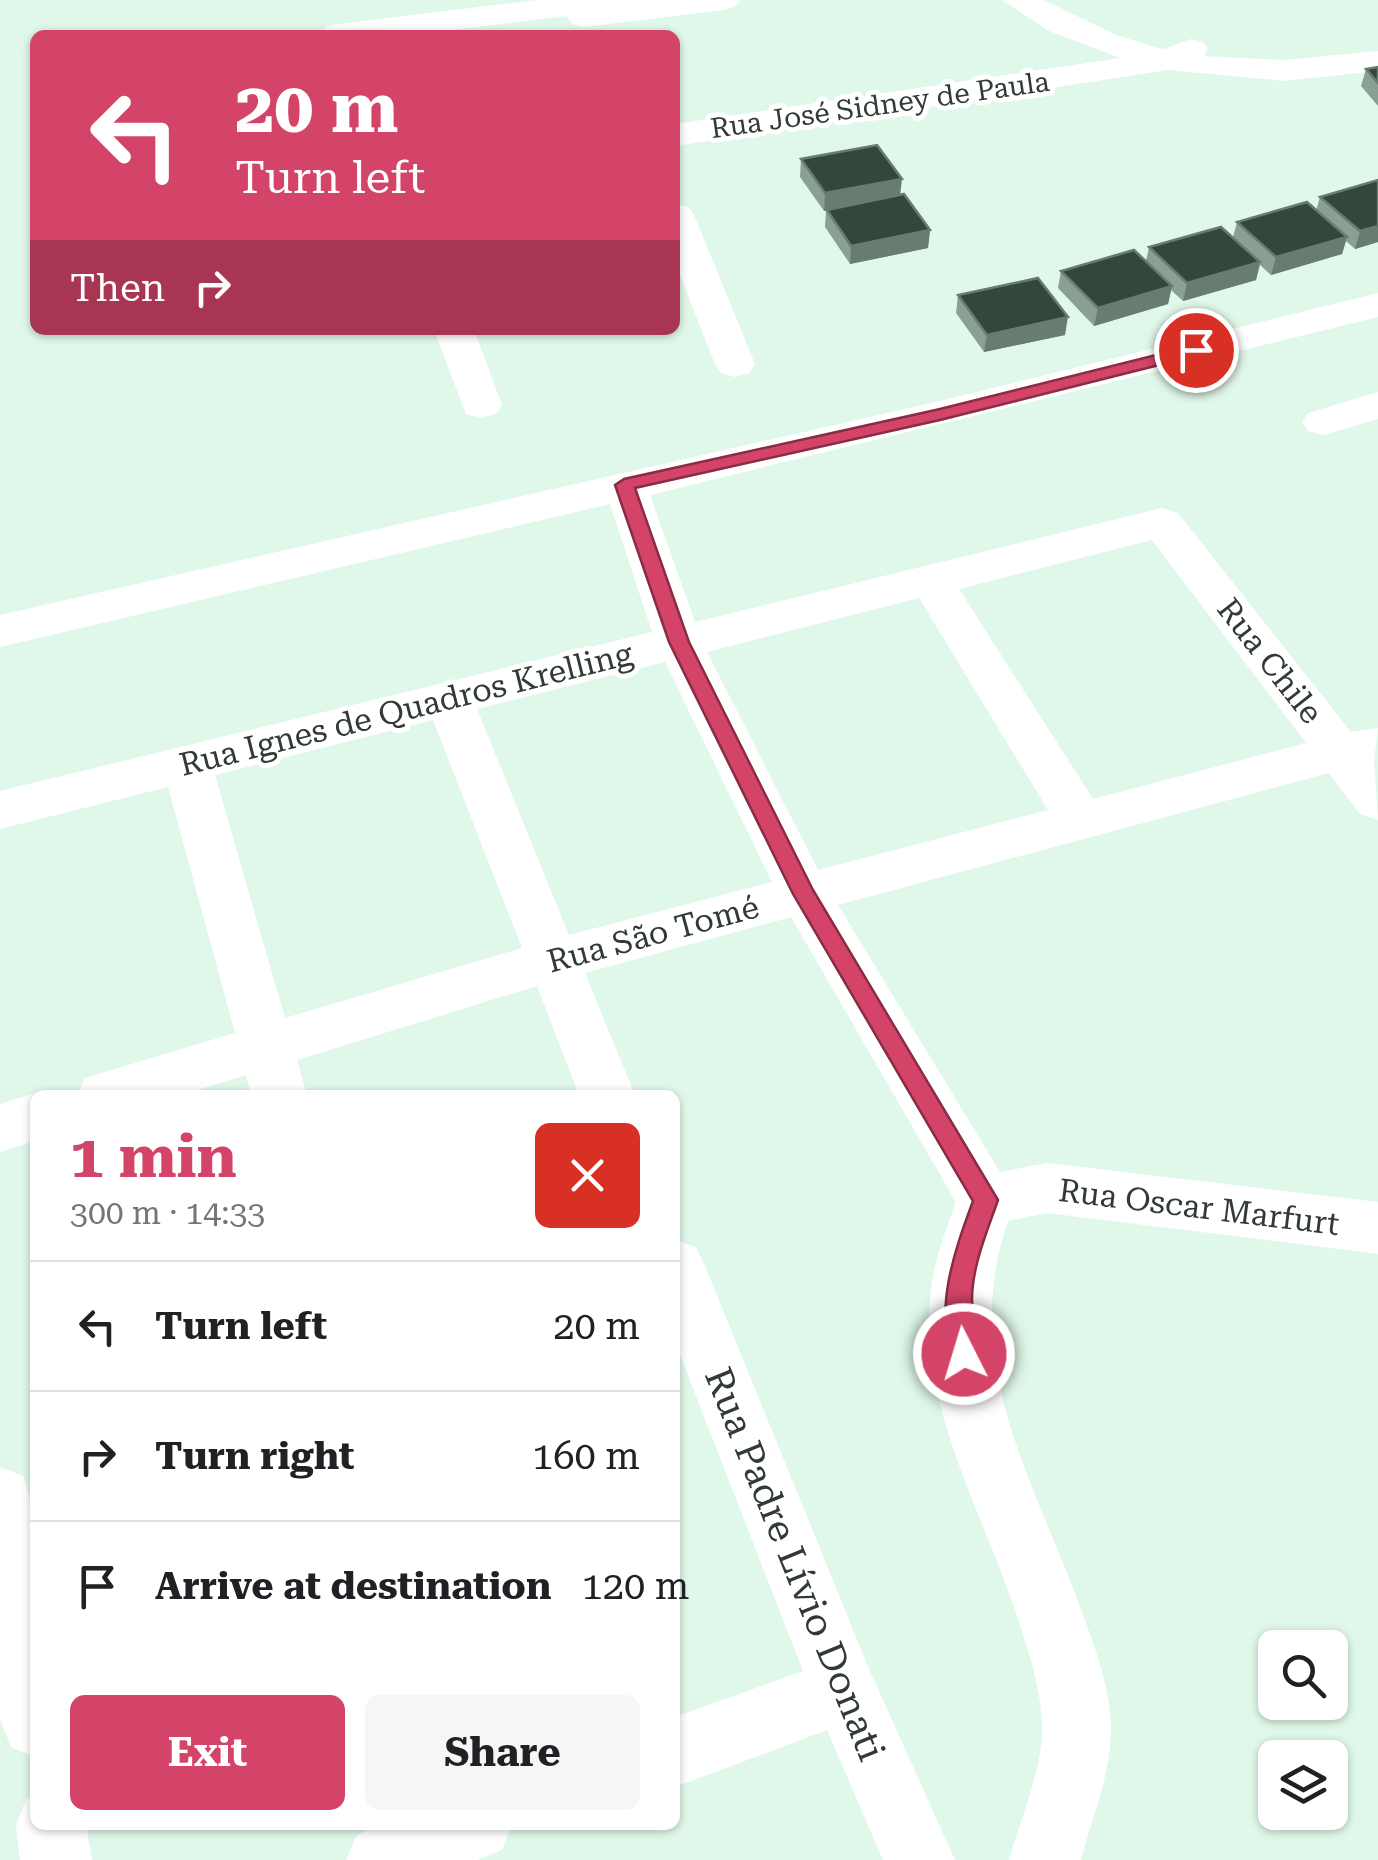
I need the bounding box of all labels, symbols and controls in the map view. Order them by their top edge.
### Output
street label: Rua José Sidney de Paula [708,65,1052,145]
text: 20 m [235,67,399,149]
icon: left [70,70,200,200]
text: Turn left [235,151,425,204]
icon: right [185,260,240,315]
text: Then [70,266,165,310]
pin [1154,308,1239,393]
icon: arrive [1169,323,1224,378]
street label: Rua Chile [1209,591,1331,731]
street label: Rua Ignes de Quadros Krelling [175,634,637,784]
street label: Rua São Tomé [543,887,763,981]
text: 1 min [70,1121,237,1192]
button: close [535,1123,640,1228]
street label: Rua Oscar Marfurt [1056,1171,1342,1243]
text: 300 m · 14:33 [70,1194,265,1232]
icon: left [70,1299,125,1354]
position arrow [912,1302,1016,1406]
text: Turn left [155,1304,327,1348]
text: 20 m [553,1304,640,1348]
street label: Rua Padre Lívio Donati [696,1361,894,1767]
icon: right [70,1429,125,1484]
text: Turn right [155,1434,354,1478]
text: 160 m [532,1434,640,1478]
icon: arrive [70,1559,125,1614]
text: Arrive at destination [155,1564,551,1608]
text: 120 m [581,1564,690,1608]
map controls [1258,1630,1348,1830]
button: search [1258,1630,1348,1720]
button: Exit [70,1695,345,1810]
button: Share [365,1695,640,1810]
button: layers [1258,1740,1348,1830]

